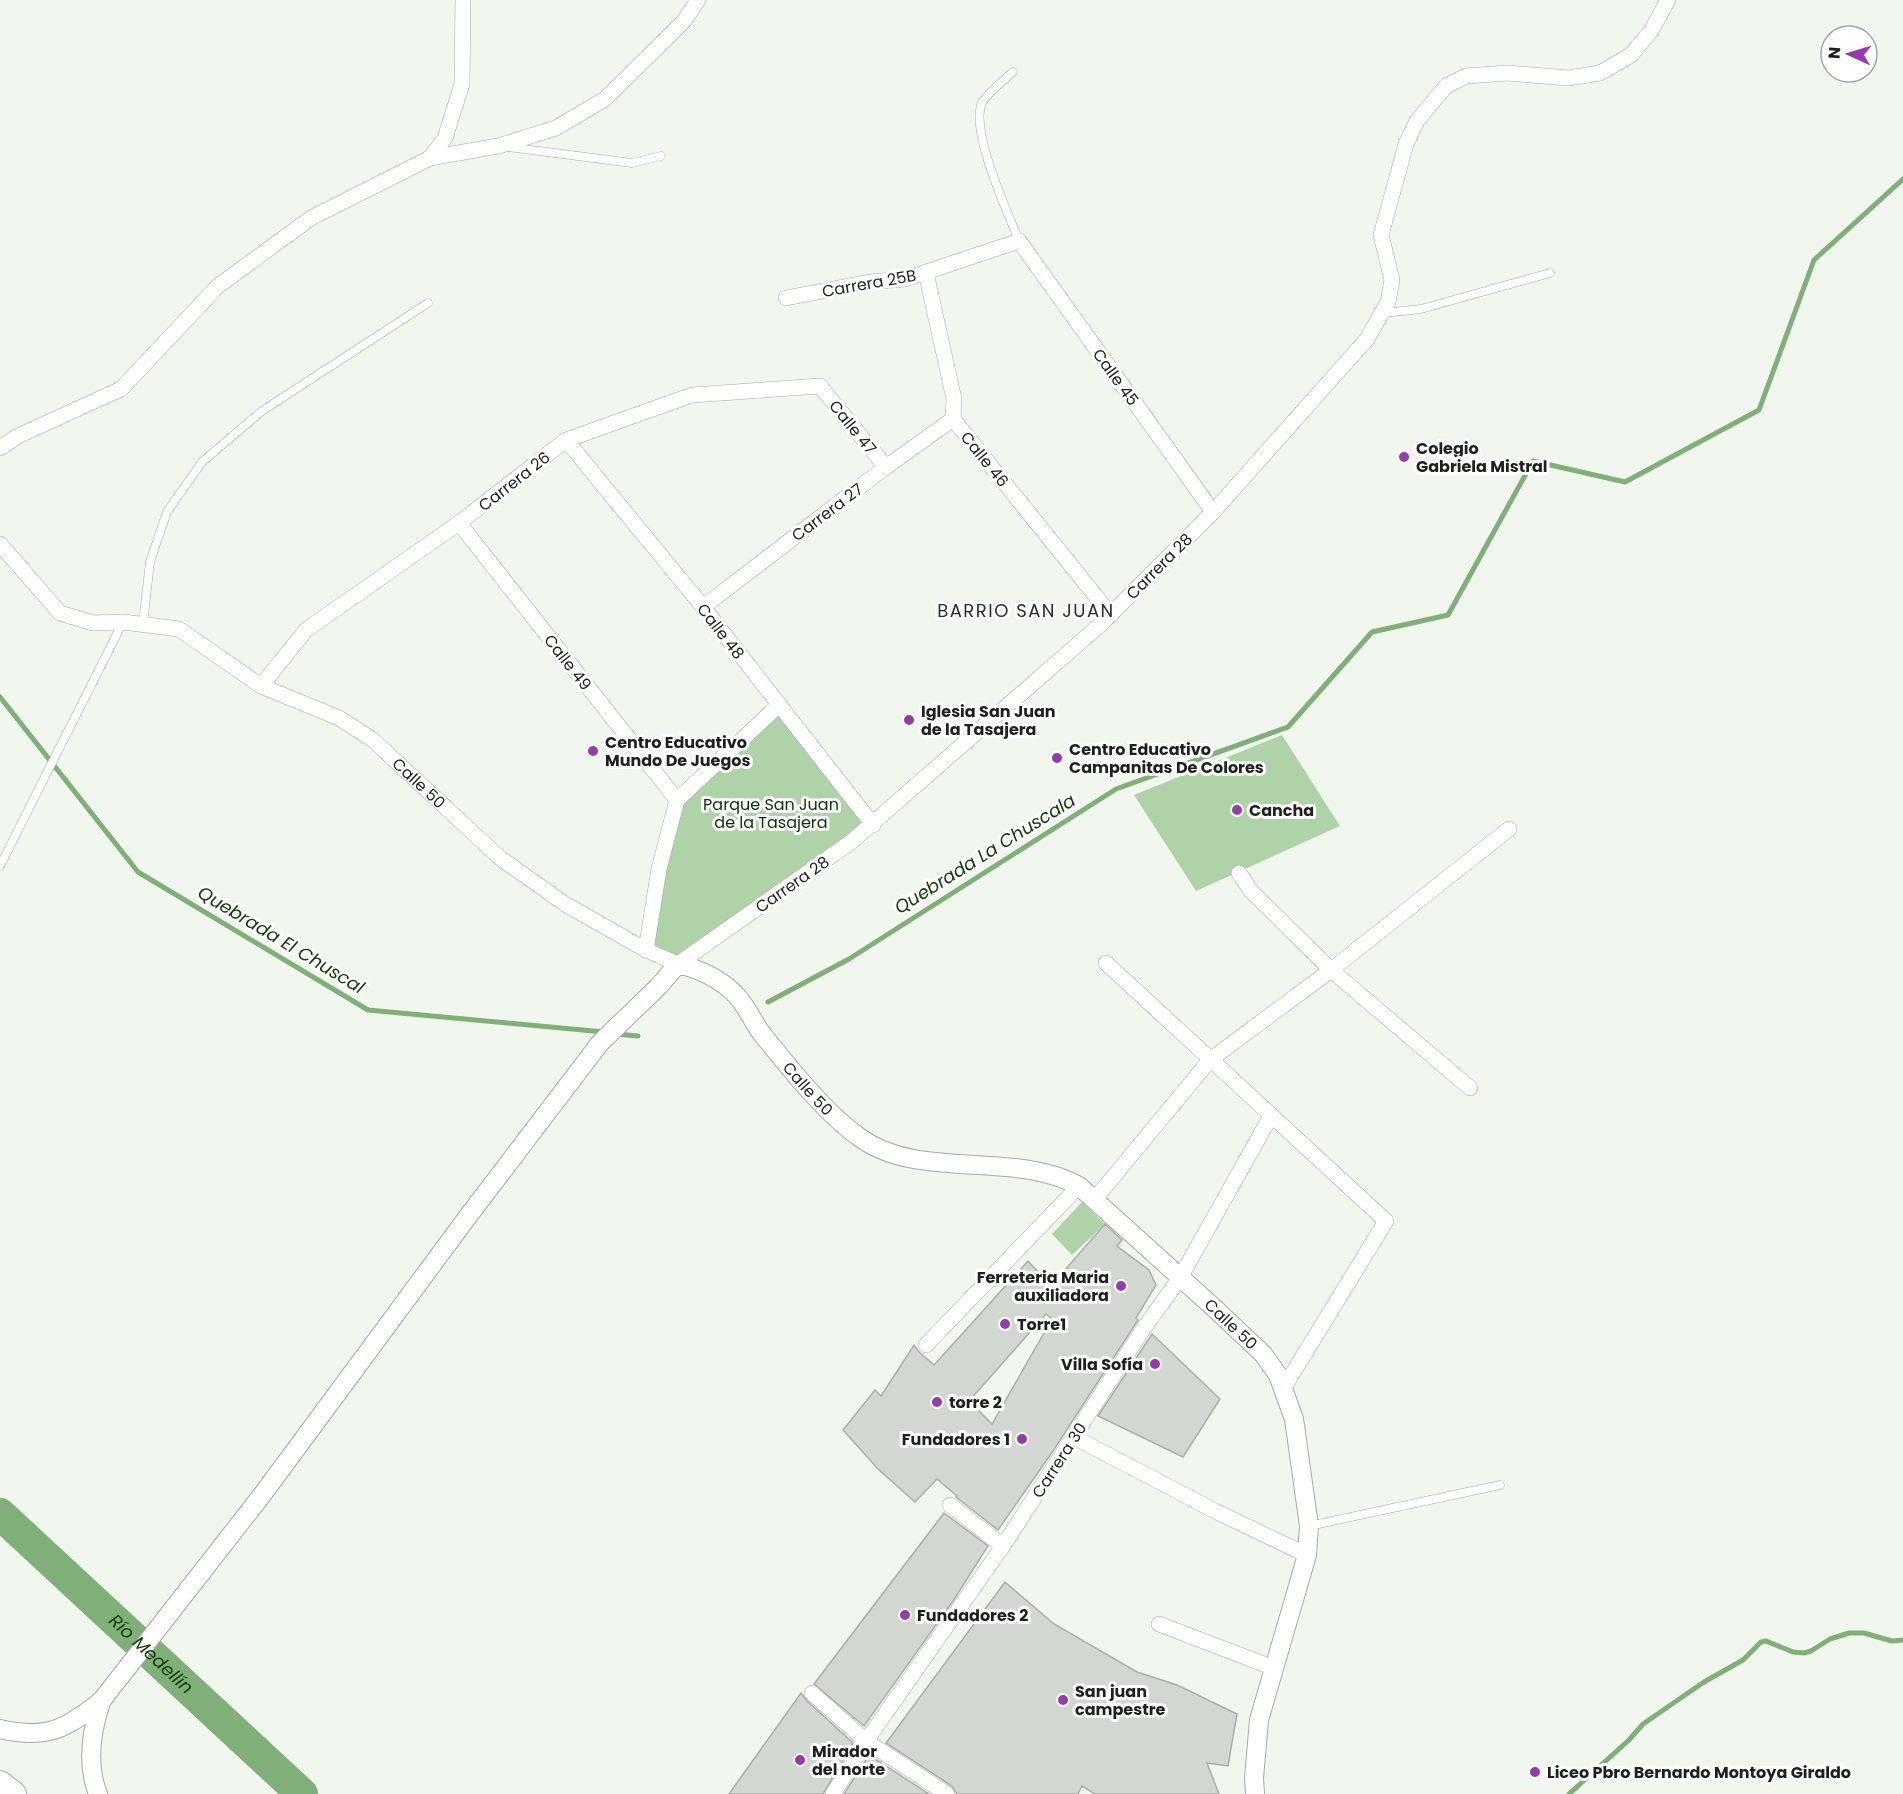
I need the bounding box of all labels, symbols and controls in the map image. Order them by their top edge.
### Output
north arrow [1819,24,1879,84]
text: N [1823,46,1846,60]
street label: Carrera 25B [820,264,918,303]
street label: Calle 45 [1087,344,1144,410]
street label: Calle 47 [824,395,882,460]
street label: Calle 46 [955,427,1014,492]
place label: Colegio Gabriela Mistral [1416,437,1548,478]
street label: Carrera 26 [474,446,555,517]
marker: Colegio Gabriela Mistral [1397,450,1411,464]
street label: Carrera 27 [787,478,868,547]
street label: Carrera 28 [1121,528,1198,605]
street label: Calle 48 [691,598,750,664]
district label: BARRIO SAN JUAN [937,598,1115,623]
street label: Calle 49 [538,629,597,695]
place label: Iglesia San Juan de la Tasajera [921,700,1056,741]
marker: Iglesia San Juan de la Tasajera [902,713,916,727]
place label: Centro Educativo Mundo De Juegos [605,731,751,772]
place label: Centro Educativo Campanitas De Colores [1069,738,1264,779]
marker: Centro Educativo Mundo De Juegos [586,744,600,758]
marker: Centro Educativo Campanitas De Colores [1050,751,1064,765]
street label: Calle 50 [387,753,451,814]
water label: Quebrada La Chuscala [890,788,1080,920]
park label: Parque San Juan de la Tasajera [703,793,839,834]
place label: Cancha [1249,799,1314,822]
marker: Cancha [1230,803,1244,817]
street label: Carrera 28 [751,851,834,918]
water label: Quebrada El Chuscal [193,880,370,1000]
street label: Calle 50 [777,1057,838,1121]
place label: Ferreteria Maria auxiliadora [977,1266,1109,1307]
marker: Ferreteria Maria auxiliadora [1114,1279,1128,1293]
street label: Calle 50 [1199,1294,1262,1355]
place label: Torre1 [1017,1313,1066,1336]
marker: Torre1 [998,1317,1012,1331]
place label: Villa Sofía [1061,1353,1143,1376]
marker: Villa Sofía [1148,1357,1162,1371]
place label: torre 2 [949,1391,1002,1414]
marker: torre 2 [930,1395,944,1409]
street label: Carrera 30 [1026,1418,1092,1502]
place label: Fundadores 1 [902,1428,1010,1451]
marker: Fundadores 1 [1015,1432,1029,1446]
place label: Fundadores 2 [917,1604,1028,1627]
water label: Río Medellín [104,1608,199,1699]
marker: Fundadores 2 [898,1608,912,1622]
place label: San juan campestre [1075,1680,1165,1721]
marker: San juan campestre [1056,1693,1070,1707]
place label: Mirador del norte [812,1740,885,1781]
marker: Mirador del norte [793,1753,807,1767]
place label: Liceo Pbro Bernardo Montoya Giraldo [1547,1761,1851,1784]
marker: Liceo Pbro Bernardo Montoya Giraldo [1528,1765,1542,1779]

